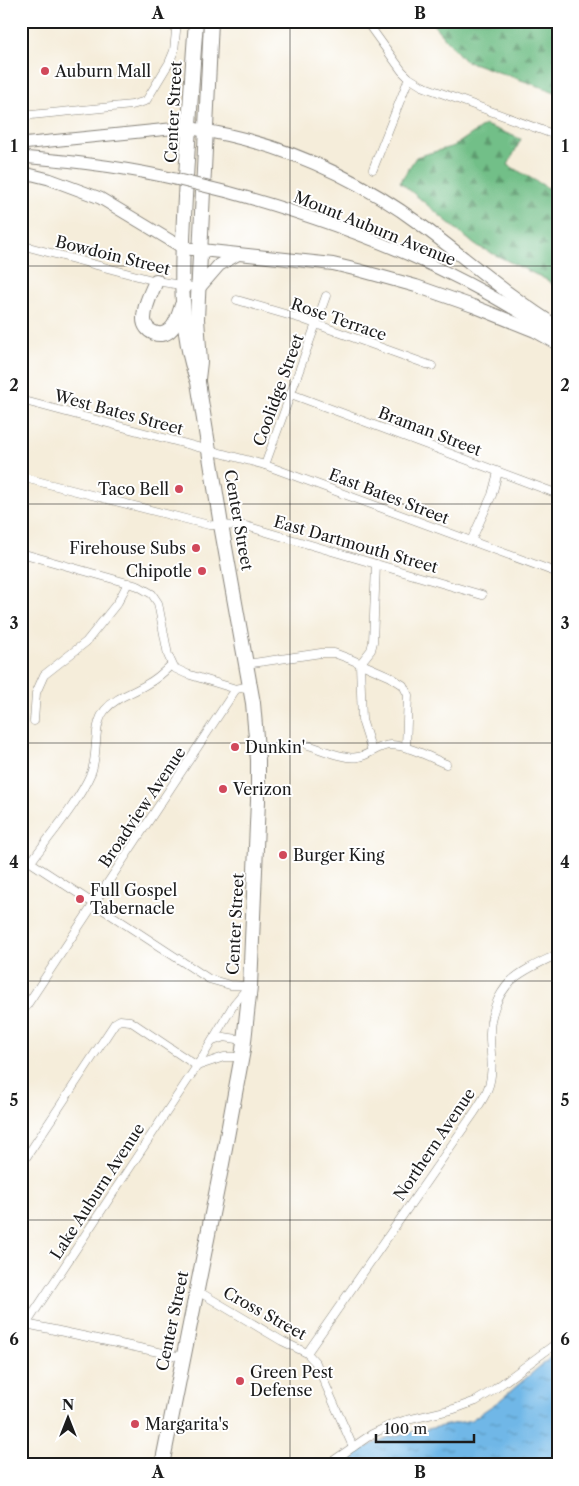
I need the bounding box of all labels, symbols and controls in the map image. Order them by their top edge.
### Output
text: A [151,3,165,23]
text: B [414,3,426,23]
street label: Center Street [160,60,186,163]
place label: Auburn Mall [54,61,151,81]
marker: Auburn Mall [39,65,51,77]
text: 1 [10,136,18,156]
text: 1 [561,136,569,156]
street label: Mount Auburn Avenue [291,186,459,270]
street label: Bowdoin Street [54,231,173,279]
street label: Rose Terrace [289,293,389,345]
street label: Coolidge Street [248,331,308,449]
text: 2 [9,375,19,395]
text: 2 [560,375,570,395]
street label: West Bates Street [51,385,186,439]
street label: Braman Street [375,402,485,460]
street label: East Bates Street [326,464,452,528]
street label: Center Street [220,468,258,572]
place label: Taco Bell [98,479,169,499]
marker: Taco Bell [173,483,185,495]
street label: East Dartmouth Street [272,511,441,577]
place label: Firehouse Subs [69,538,186,558]
marker: Firehouse Subs [190,542,202,554]
place label: Chipotle [126,561,192,581]
marker: Chipotle [196,565,208,577]
text: 3 [9,613,19,633]
text: 3 [560,613,570,633]
place label: Dunkin' [245,737,305,757]
marker: Dunkin' [229,741,241,753]
street label: Broadview Avenue [94,743,190,871]
place label: Verizon [232,779,292,799]
marker: Verizon [217,783,229,795]
place label: Burger King [293,845,385,865]
marker: Burger King [277,849,289,861]
text: 4 [9,852,19,872]
text: 4 [560,852,570,872]
street label: Center Street [222,872,248,975]
place label: Full Gospel Tabernacle [90,880,177,918]
marker: Full Gospel Tabernacle [74,893,86,905]
street label: Northern Avenue [389,1084,479,1204]
text: 5 [10,1090,19,1110]
text: 5 [561,1090,570,1110]
street label: Lake Auburn Avenue [45,1119,149,1263]
street label: Center Street [152,1269,192,1373]
street label: Cross Street [220,1282,310,1344]
text: 6 [9,1329,19,1349]
text: 6 [560,1329,570,1349]
place label: Green Pest Defense [250,1362,334,1400]
marker: Green Pest Defense [234,1375,246,1387]
north arrow [42,1394,92,1444]
text: N [62,1396,74,1414]
scale bar [376,1411,474,1443]
place label: Margarita's [145,1414,229,1434]
marker: Margarita's [129,1418,141,1430]
text: 100 m [384,1419,427,1438]
text: A [151,1462,165,1482]
text: B [414,1462,426,1482]

